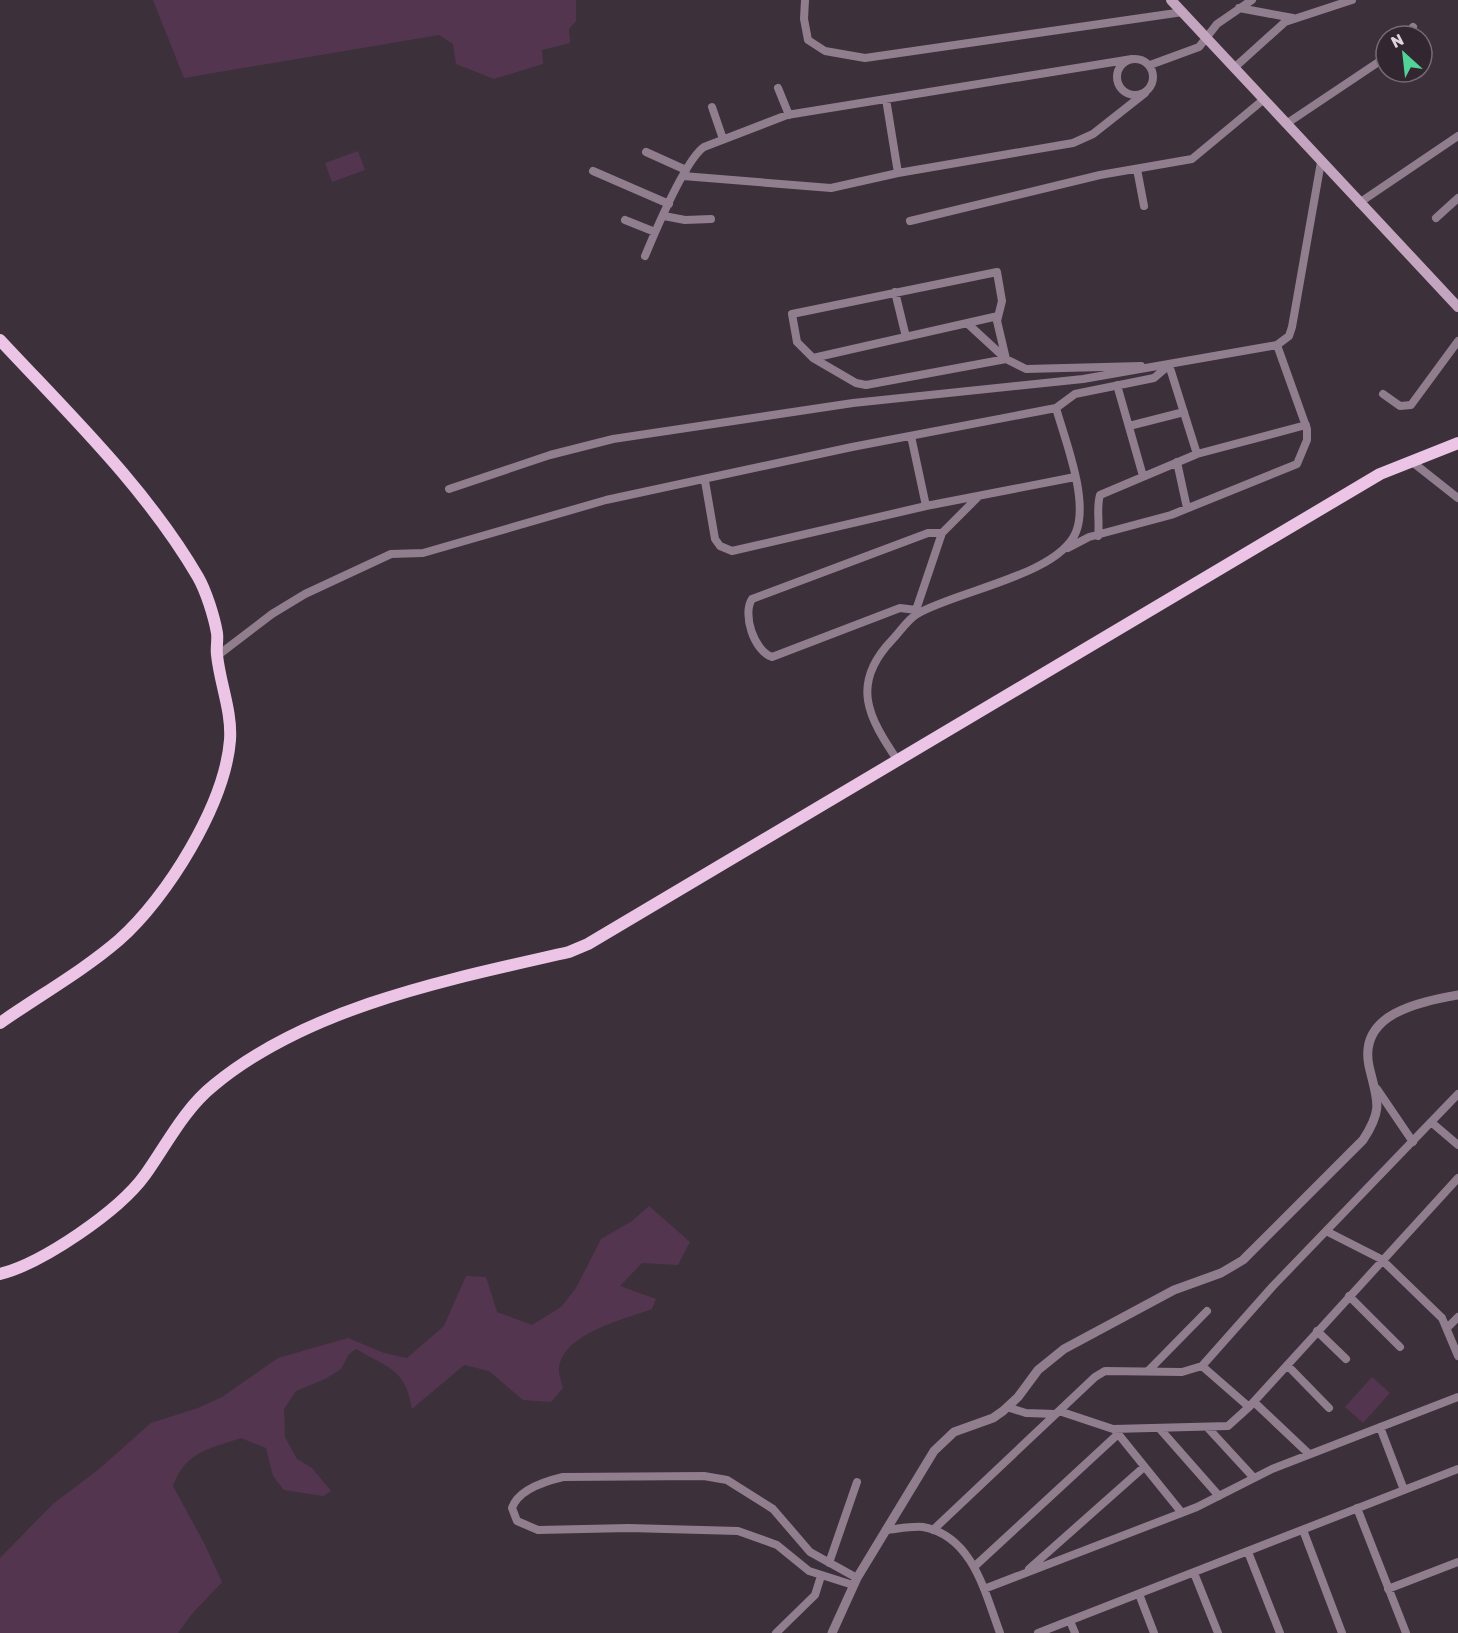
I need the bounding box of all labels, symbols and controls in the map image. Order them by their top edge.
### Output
north arrow [1374,24,1434,84]
text: N [1388,30,1407,52]

